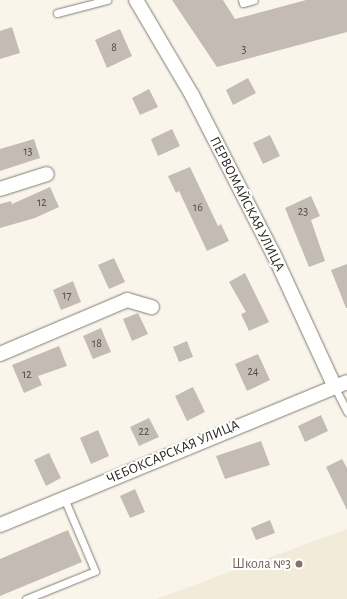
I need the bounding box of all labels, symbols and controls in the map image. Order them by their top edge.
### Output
house number: 8 [111,41,117,55]
house number: 3 [242,43,246,57]
street label: ПЕРВОМАЙСКАЯ УЛИЦА [206,134,288,274]
house number: 13 [23,145,33,159]
house number: 12 [37,196,47,210]
house number: 16 [193,201,203,215]
house number: 23 [298,205,308,219]
house number: 17 [62,289,72,303]
house number: 18 [92,337,102,351]
house number: 24 [247,365,259,379]
house number: 12 [22,368,32,382]
street label: ЧЕБОКСАРСКАЯ УЛИЦА [104,416,242,488]
house number: 22 [139,425,149,439]
place label: Школа №3 [232,556,291,572]
marker: Школа №3 [294,559,304,569]

